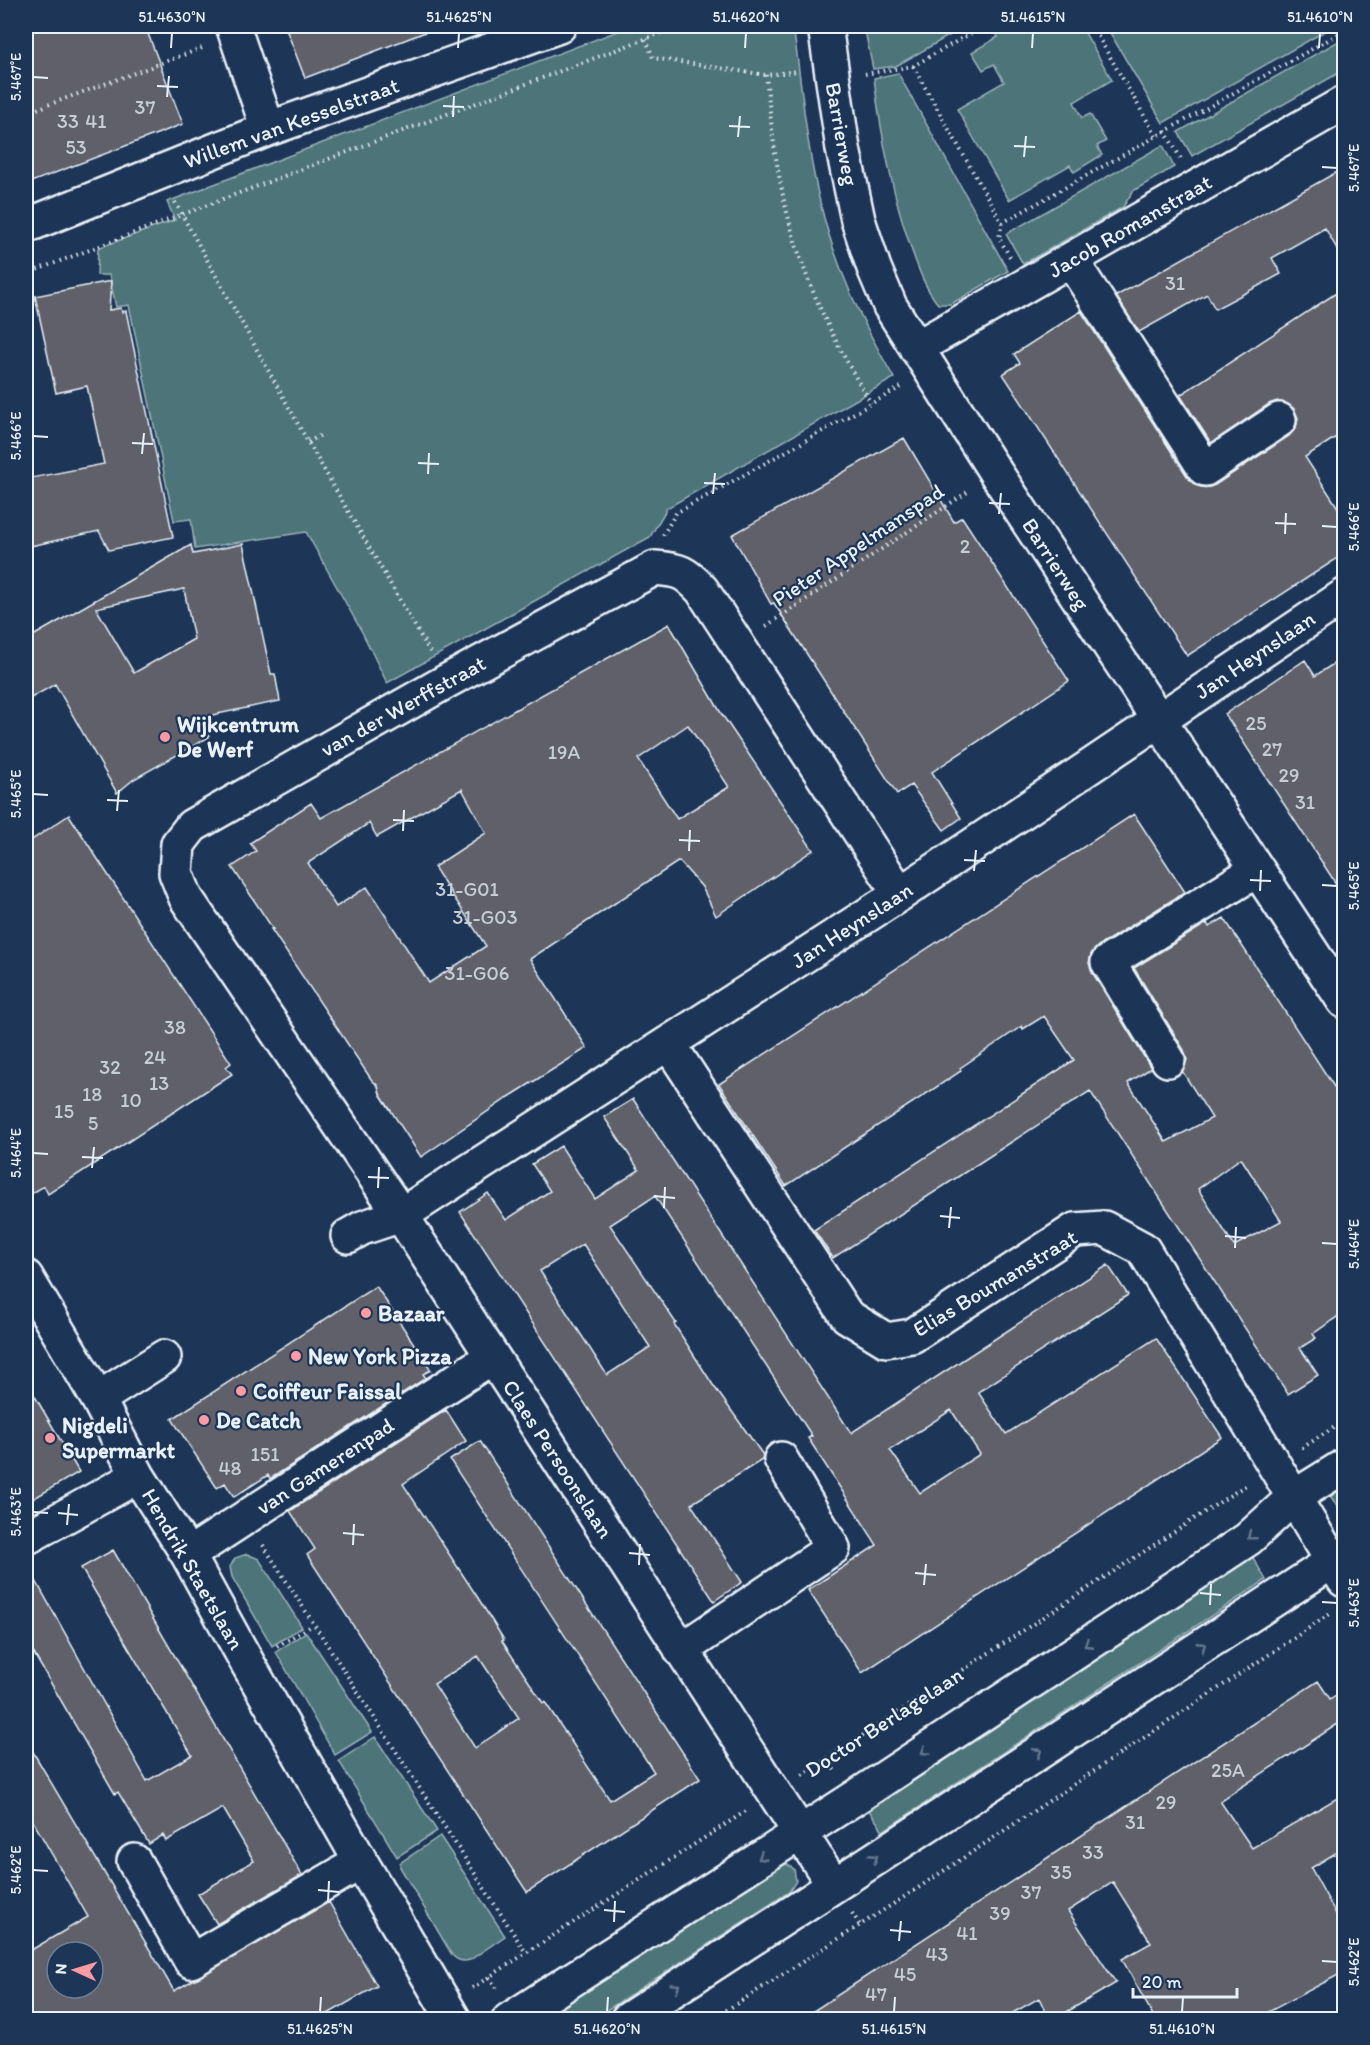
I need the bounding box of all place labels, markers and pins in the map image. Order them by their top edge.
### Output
place label: Wijkcentrum De Werf [177,711,299,763]
marker: Wijkcentrum De Werf [158,730,172,744]
place label: Bazaar [378,1300,445,1327]
marker: Bazaar [359,1306,373,1320]
place label: New York Pizza [308,1343,452,1370]
marker: New York Pizza [289,1349,303,1363]
place label: Coiffeur Faissal [253,1378,402,1405]
marker: Coiffeur Faissal [234,1384,248,1398]
place label: De Catch [216,1407,301,1434]
place label: Nigdeli Supermarkt [62,1412,176,1464]
marker: De Catch [197,1413,211,1427]
marker: Nigdeli Supermarkt [43,1431,57,1445]

